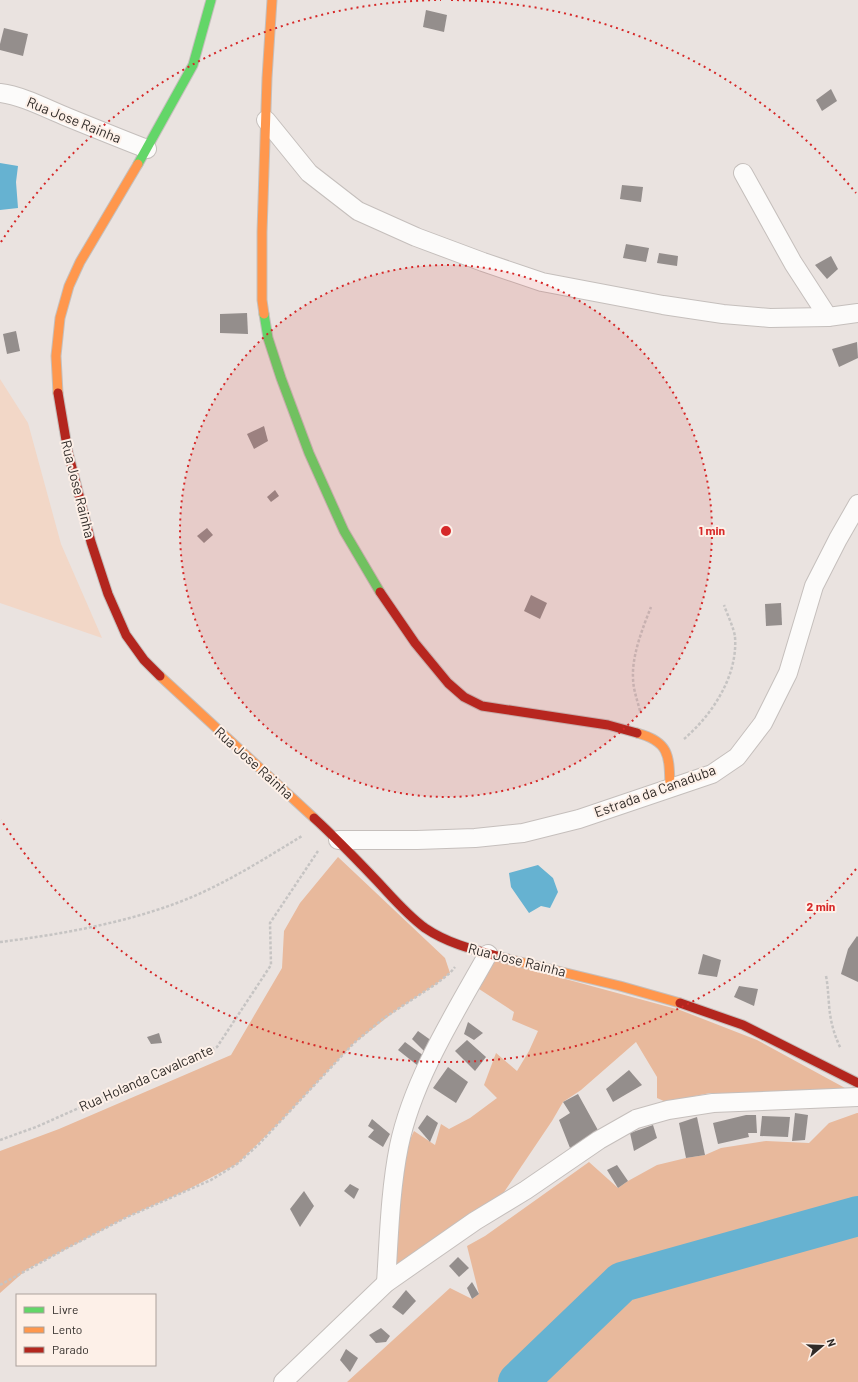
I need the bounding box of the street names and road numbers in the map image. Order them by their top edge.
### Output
street label: Rua Jose Rainha [25,93,124,146]
street label: Rua Jose Rainha [58,438,99,540]
street label: Rua Jose Rainha [211,723,297,802]
street label: Estrada da Canaduba [592,761,718,820]
street label: Rua Jose Rainha [466,939,568,980]
street label: Rua Holanda Cavalcante [76,1040,215,1115]

